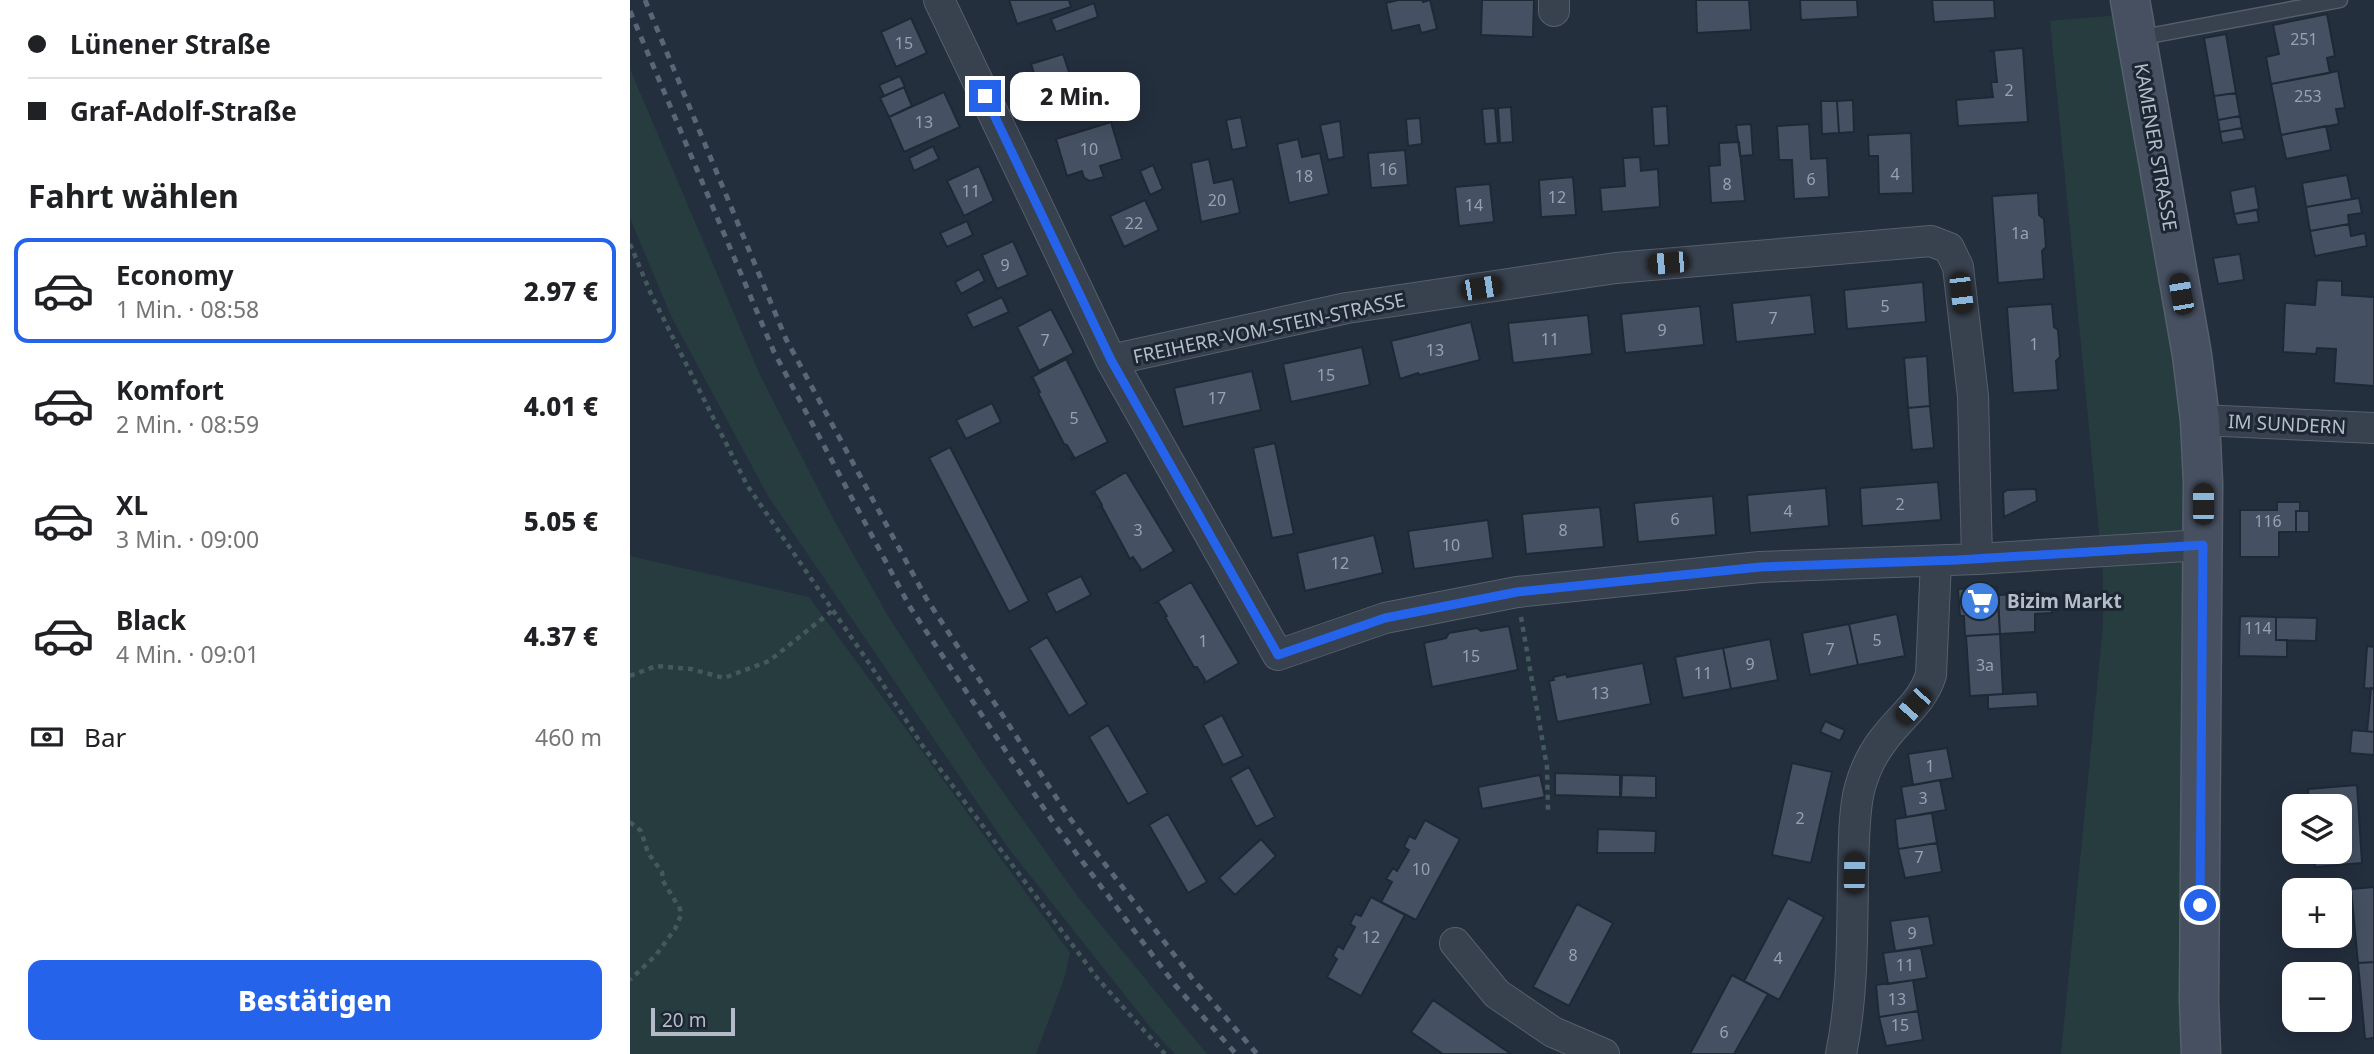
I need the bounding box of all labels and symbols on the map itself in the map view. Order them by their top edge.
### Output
house number: 251 [2290,28,2318,50]
house number: 15 [895,32,913,54]
street label: KAMENER STRASSE [2128,61,2184,233]
callout: 2 Min. [1010,72,1139,120]
house number: 2 [2004,79,2014,101]
route end [969,80,1001,112]
house number: 253 [2294,85,2322,107]
house number: 13 [915,111,933,133]
house number: 10 [1080,138,1098,160]
house number: 16 [1379,158,1397,180]
house number: 4 [1890,163,1900,185]
house number: 18 [1295,165,1313,187]
house number: 6 [1806,168,1816,190]
house number: 8 [1722,173,1732,195]
house number: 11 [962,180,980,202]
house number: 12 [1548,186,1566,208]
house number: 20 [1208,189,1226,211]
house number: 14 [1465,194,1483,216]
house number: 22 [1125,212,1143,234]
house number: 1a [2011,222,2029,244]
car [1647,251,1690,275]
house number: 9 [1000,254,1010,276]
car [1949,271,1974,315]
car [2168,271,2195,317]
car [1459,274,1504,302]
street label: FREIHERR-VOM-STEIN-STRASSE [1131,286,1407,370]
house number: 5 [1880,295,1890,317]
house number: 7 [1768,307,1778,329]
house number: 9 [1657,319,1667,341]
house number: 11 [1541,328,1559,350]
house number: 7 [1040,329,1050,351]
house number: 1 [2029,333,2039,355]
house number: 13 [1426,339,1444,361]
house number: 15 [1317,364,1335,386]
house number: 17 [1208,387,1226,409]
house number: 5 [1069,407,1079,429]
street label: IM SUNDERN [2227,408,2347,440]
car [2193,483,2214,525]
house number: 2 [1895,493,1905,515]
house number: 4 [1783,500,1793,522]
house number: 6 [1670,508,1680,530]
house number: 116 [2254,510,2282,532]
house number: 3 [1133,519,1143,541]
house number: 8 [1558,519,1568,541]
house number: 10 [1442,534,1460,556]
house number: 12 [1331,552,1349,574]
supermarket icon: Bizim Markt [1959,580,2001,622]
place label: Bizim Markt [2007,588,2122,614]
house number: 114 [2244,617,2272,639]
house number: 5 [1872,629,1882,651]
house number: 1 [1198,630,1208,652]
house number: 7 [1825,638,1835,660]
house number: 15 [1462,645,1480,667]
house number: 9 [1745,653,1755,675]
house number: 3a [1976,654,1994,676]
house number: 11 [1694,662,1712,684]
house number: 13 [1591,682,1609,704]
car [1892,683,1935,729]
house number: 1 [1925,755,1935,777]
house number: 3 [1918,787,1928,809]
house number: 2 [1795,807,1805,829]
house number: 7 [1914,846,1924,868]
car [1844,852,1865,894]
house number: 10 [1412,858,1430,880]
route start [2184,889,2216,921]
house number: 9 [1907,922,1917,944]
house number: 12 [1362,926,1380,948]
house number: 8 [1568,944,1578,966]
house number: 4 [1773,947,1783,969]
house number: 11 [1896,954,1914,976]
house number: 13 [1888,988,1906,1010]
scale bar [651,1005,735,1037]
house number: 15 [1891,1014,1909,1036]
house number: 6 [1719,1021,1729,1043]

